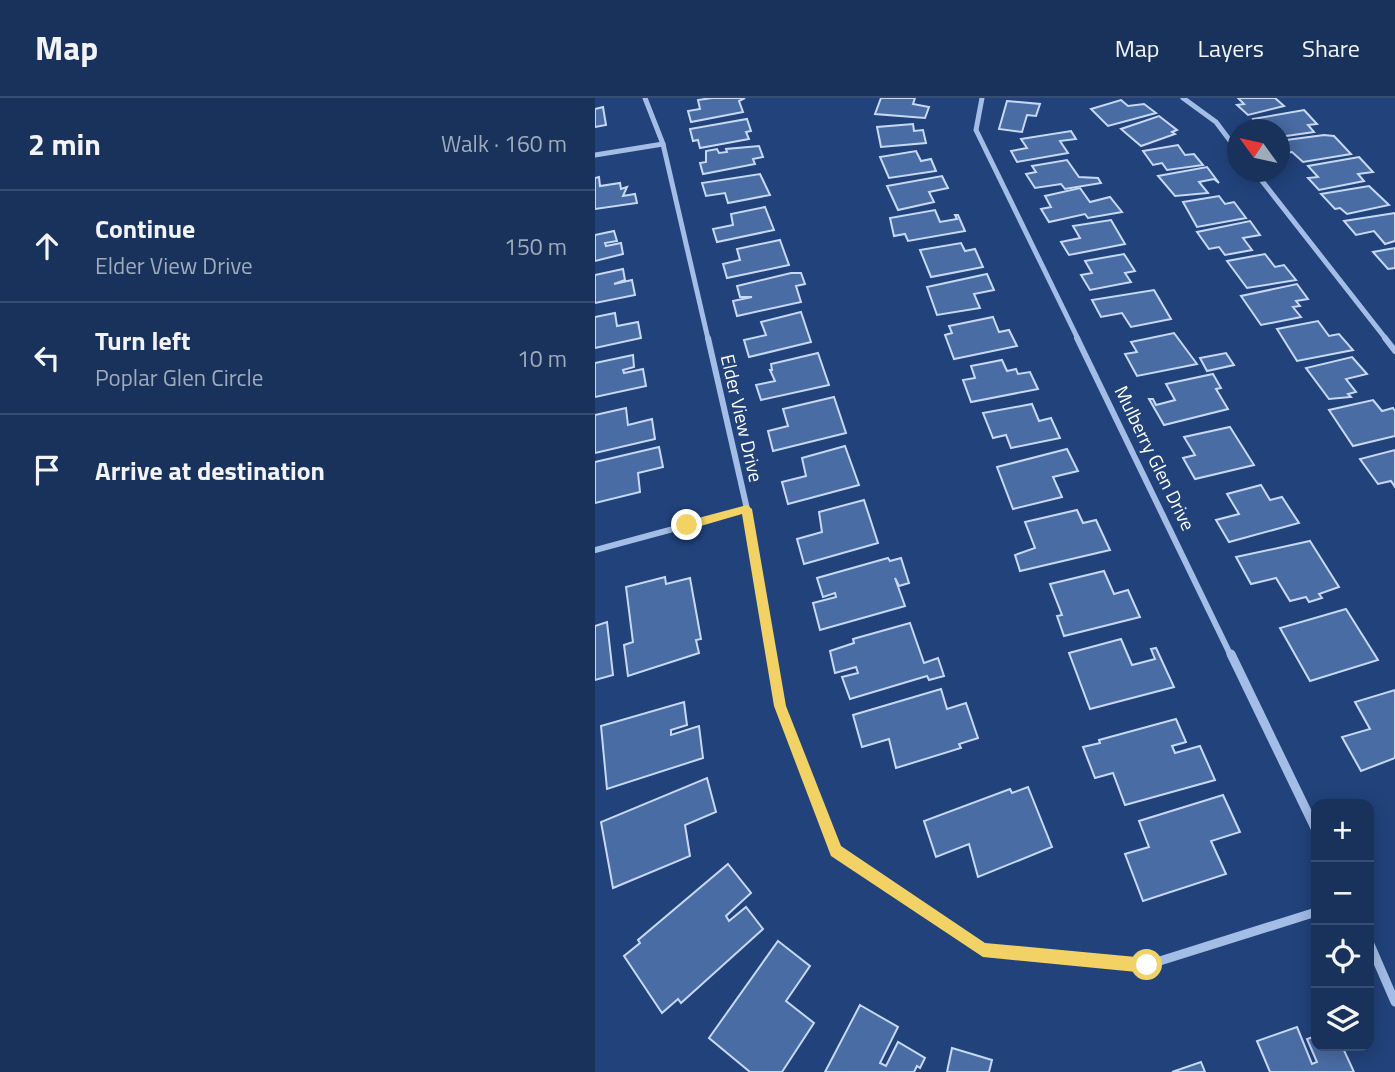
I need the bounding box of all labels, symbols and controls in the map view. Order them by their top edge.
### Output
text: Map [35,23,98,73]
text: Map [1115,30,1160,66]
text: Layers [1198,30,1264,66]
text: Share [1302,30,1360,66]
north arrow [1227,119,1290,182]
text: 2 min [28,121,101,167]
text: Walk · 160 m [441,126,567,161]
text: Continue [95,209,195,248]
icon: ahead [28,227,66,265]
text: 150 m [504,229,567,264]
text: Elder View Drive [95,248,253,283]
text: Turn left [95,321,190,360]
icon: left [28,339,66,377]
text: 10 m [517,341,567,376]
street label: Elder View Drive [714,351,771,485]
text: Poplar Glen Circle [95,360,263,395]
street label: Mulberry Glen Drive [1108,380,1203,535]
icon: arrive [28,451,66,489]
text: Arrive at destination [95,451,325,490]
route end [671,509,702,540]
map controls [1311,799,1374,1051]
button: + [1311,799,1374,862]
button: − [1311,862,1374,925]
button: locate [1311,925,1374,988]
route start [1131,949,1162,980]
button: layers [1311,988,1374,1051]

